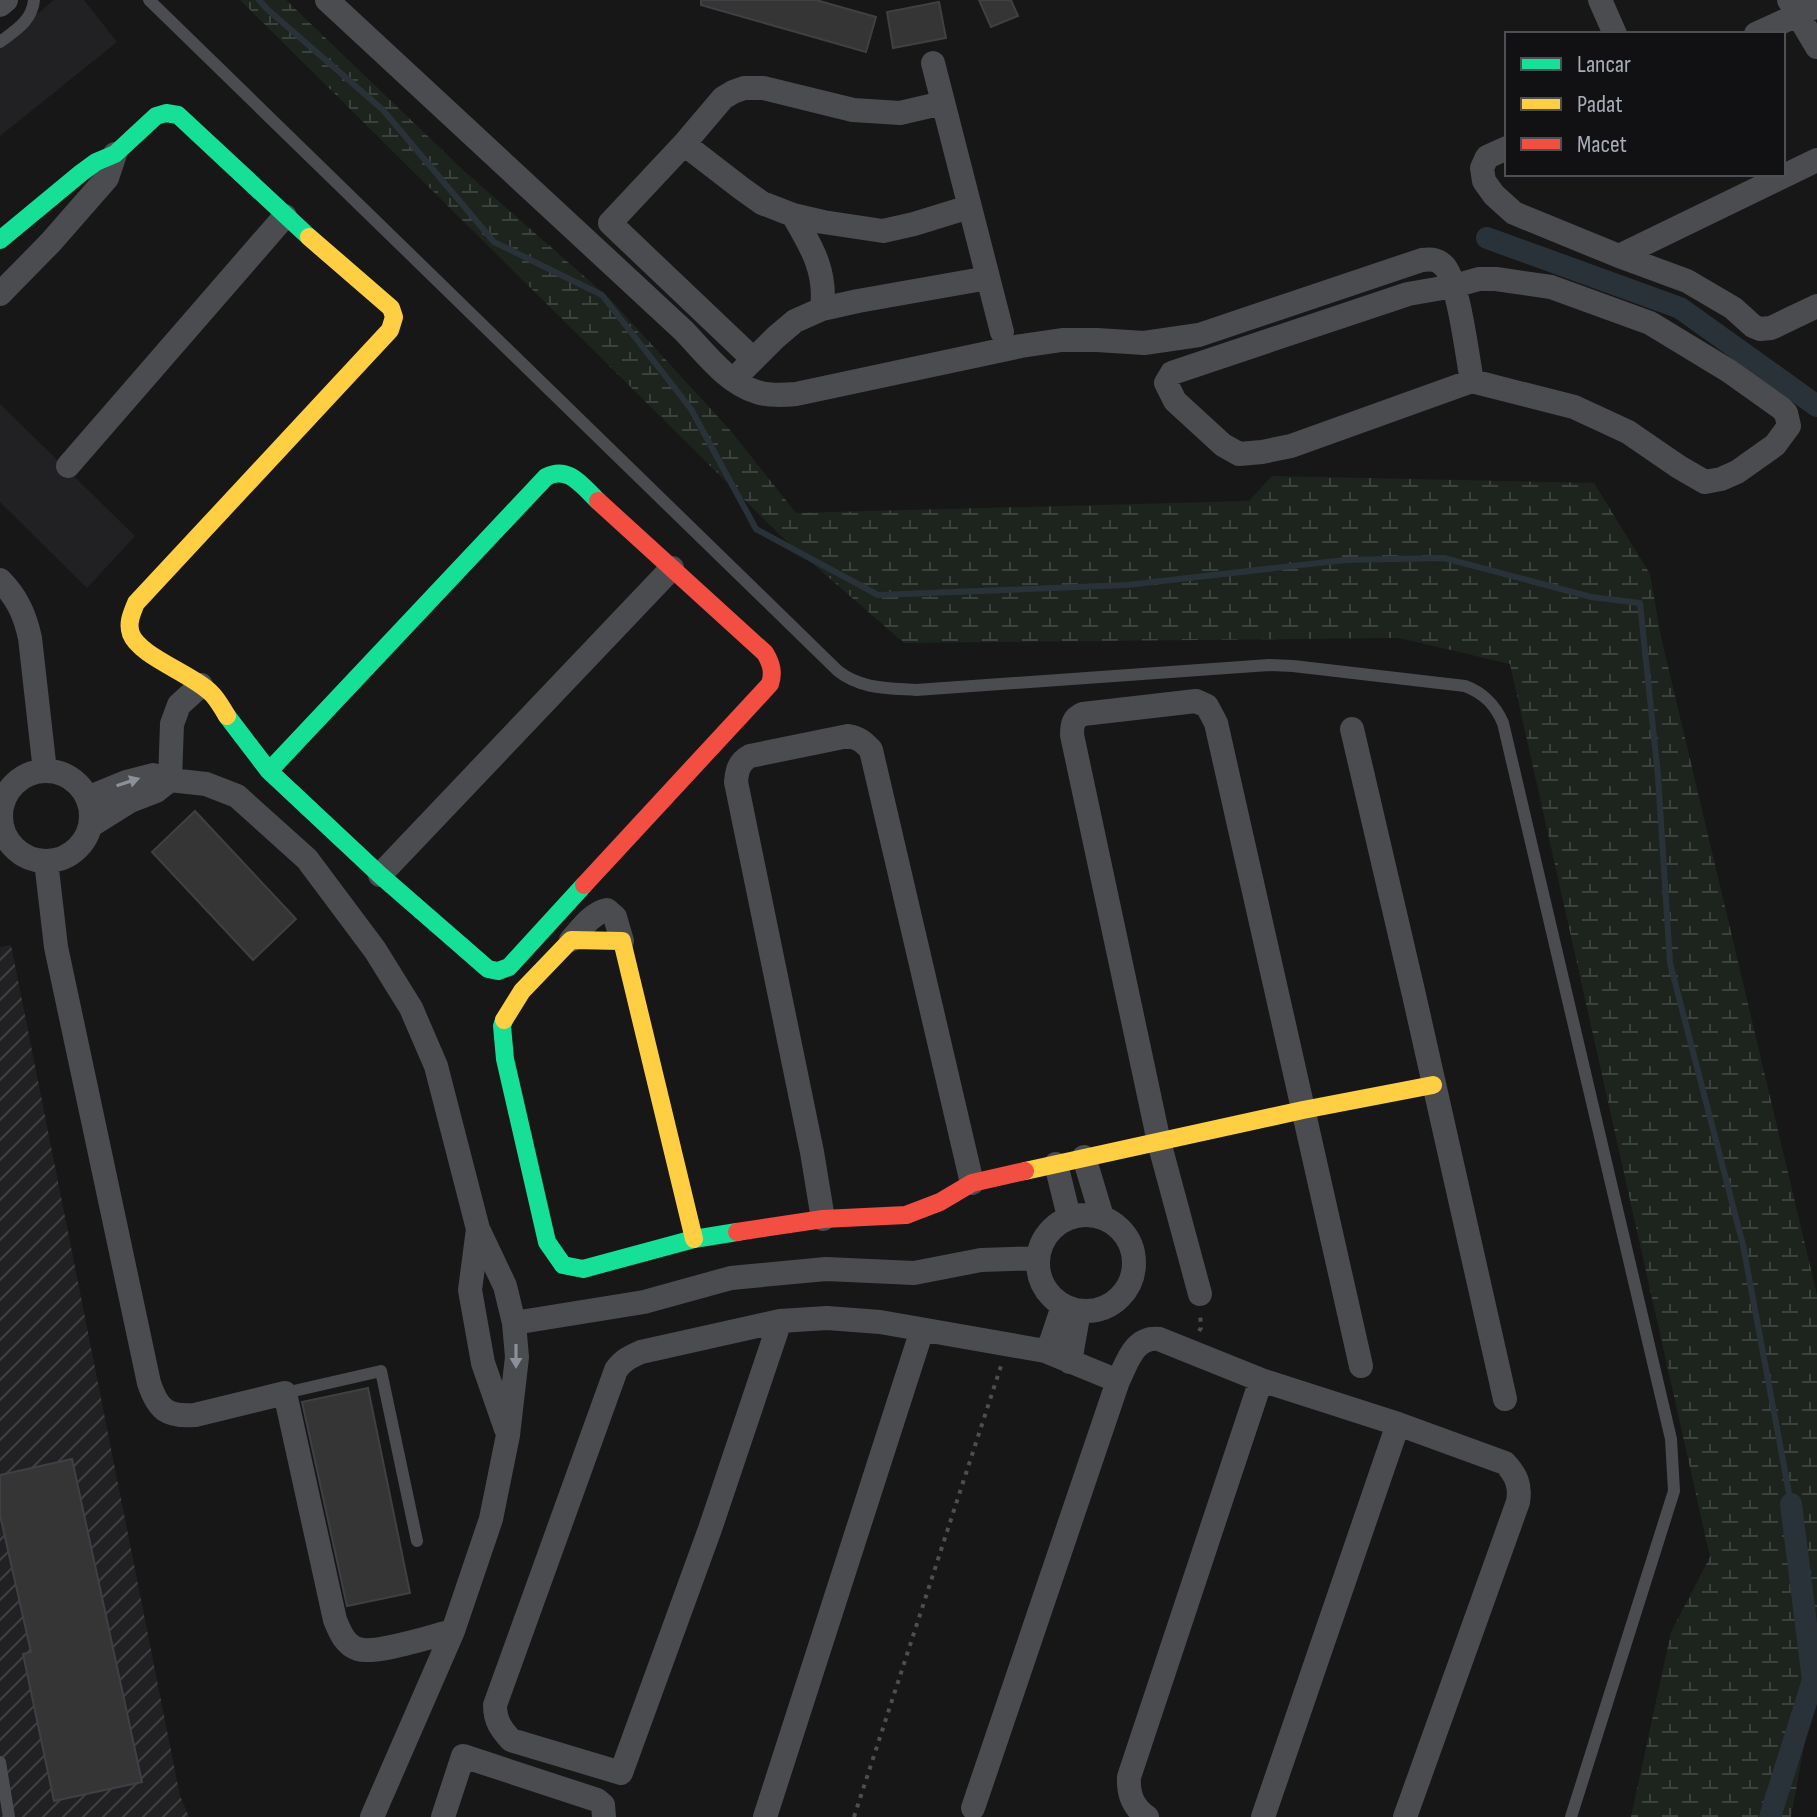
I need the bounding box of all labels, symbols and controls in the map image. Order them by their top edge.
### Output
legend [1505,32,1785,176]
text: Lancar [1577,50,1631,79]
text: Padat [1577,90,1623,119]
text: Macet [1577,130,1627,159]
one-way arrow [116,776,140,788]
one-way arrow [510,1344,522,1369]

